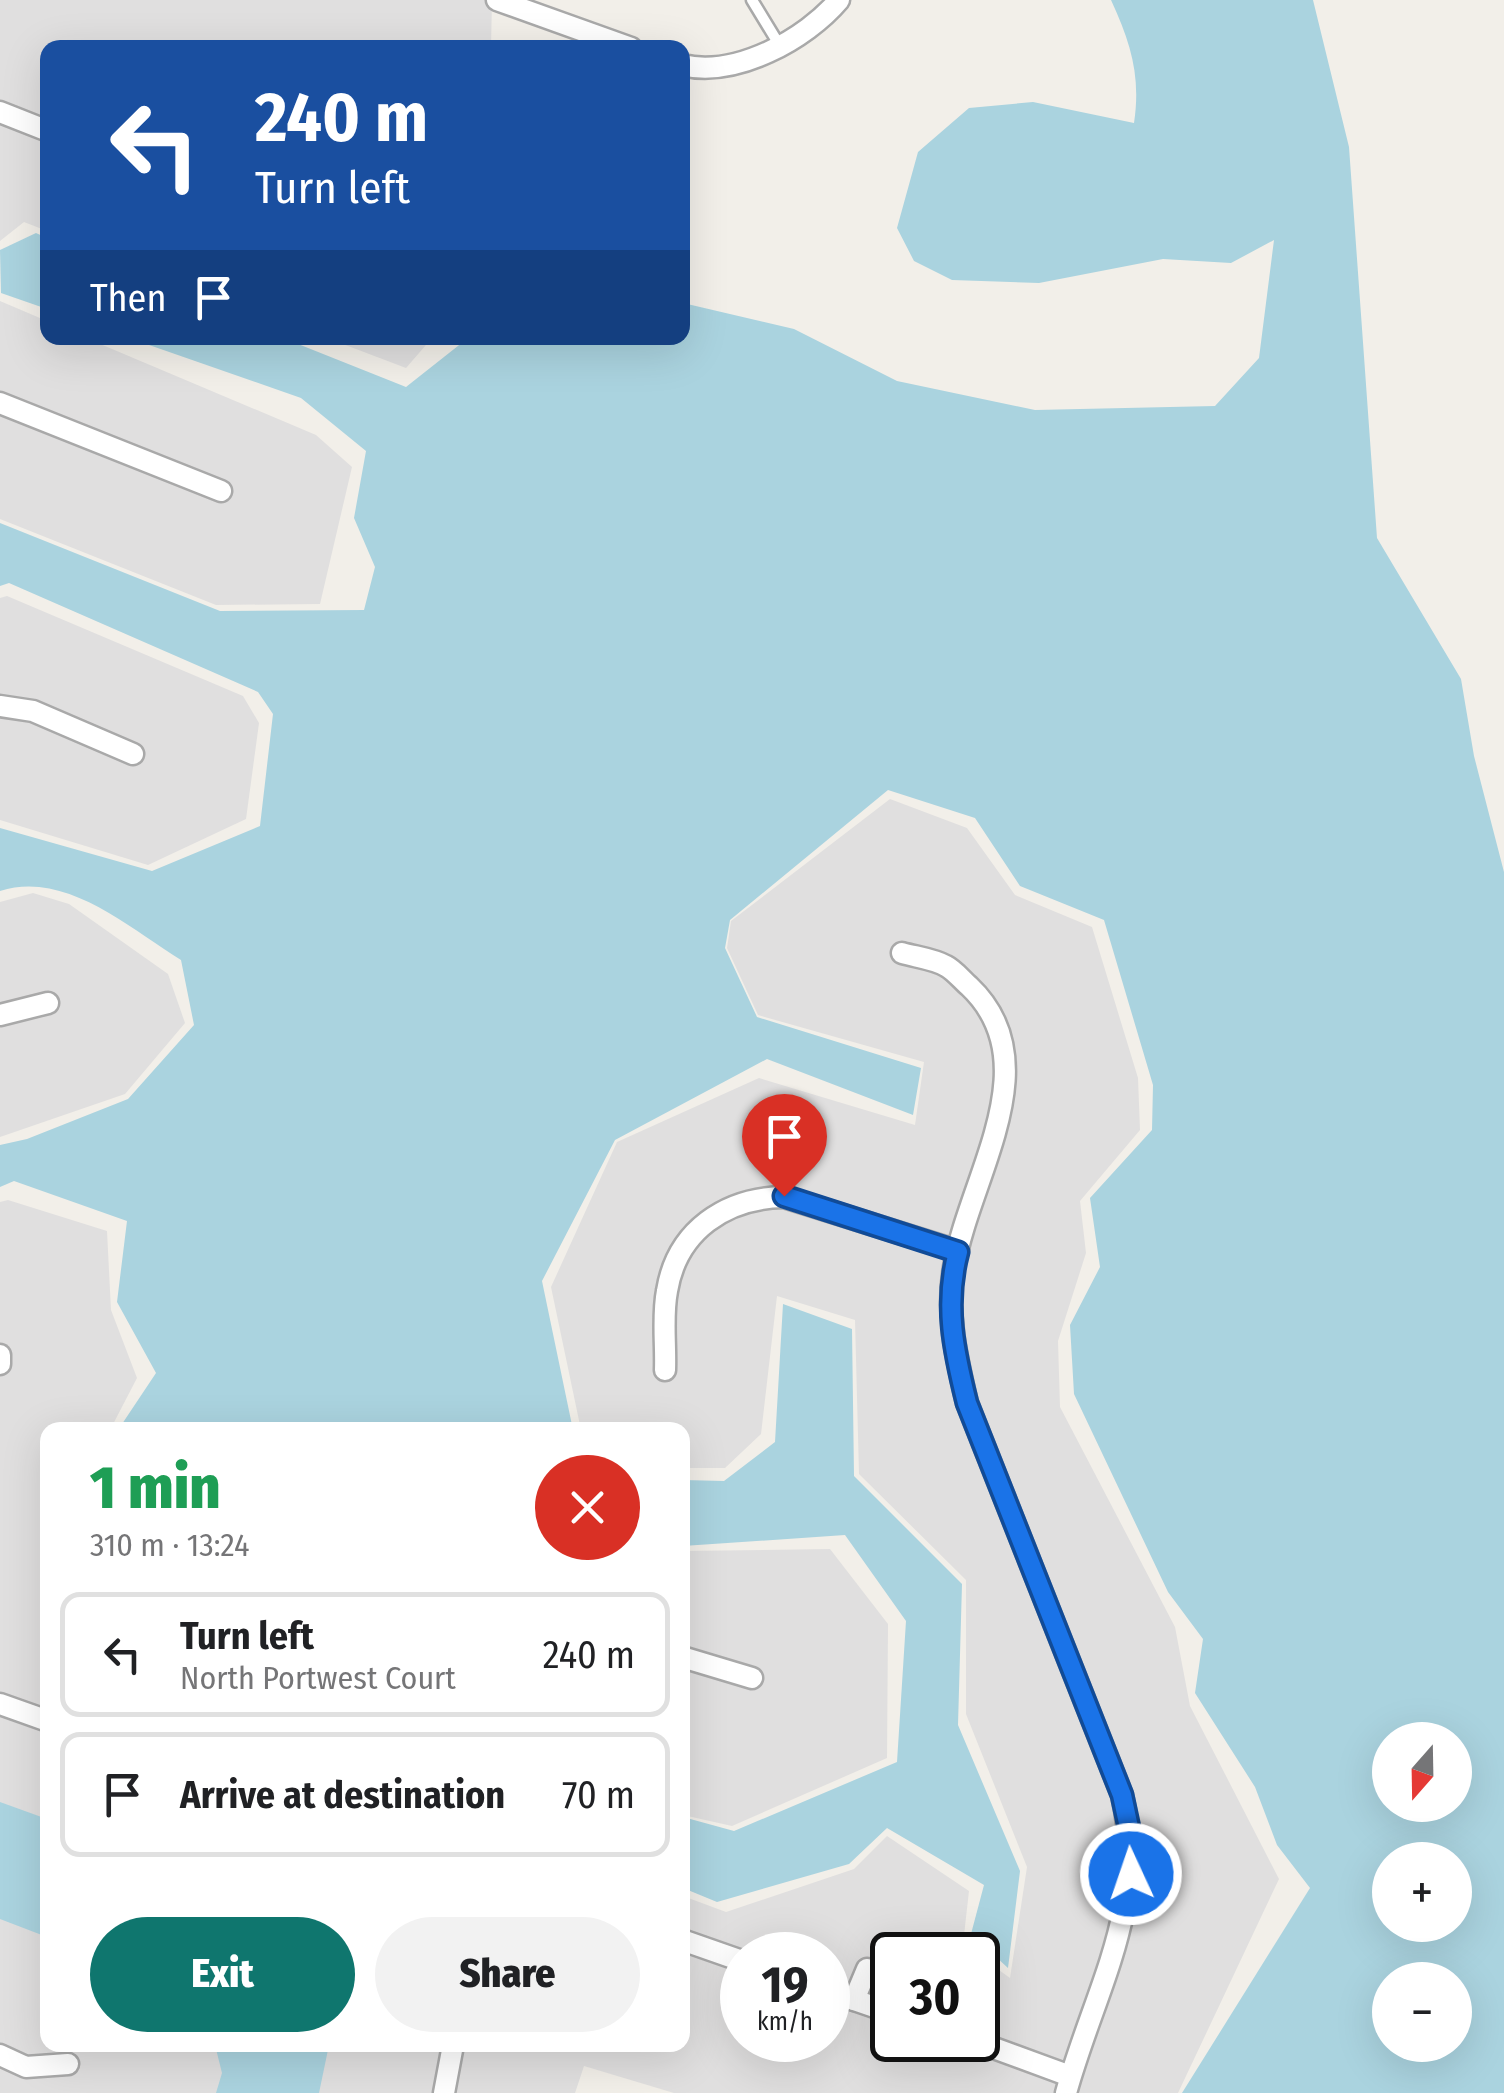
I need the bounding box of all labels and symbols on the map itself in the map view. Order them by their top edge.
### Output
pin [742,1094,827,1197]
north arrow [1372,1722,1472,1822]
position arrow [1079,1822,1183,1926]
speed limit sign: 30 [870,1932,1000,2062]

